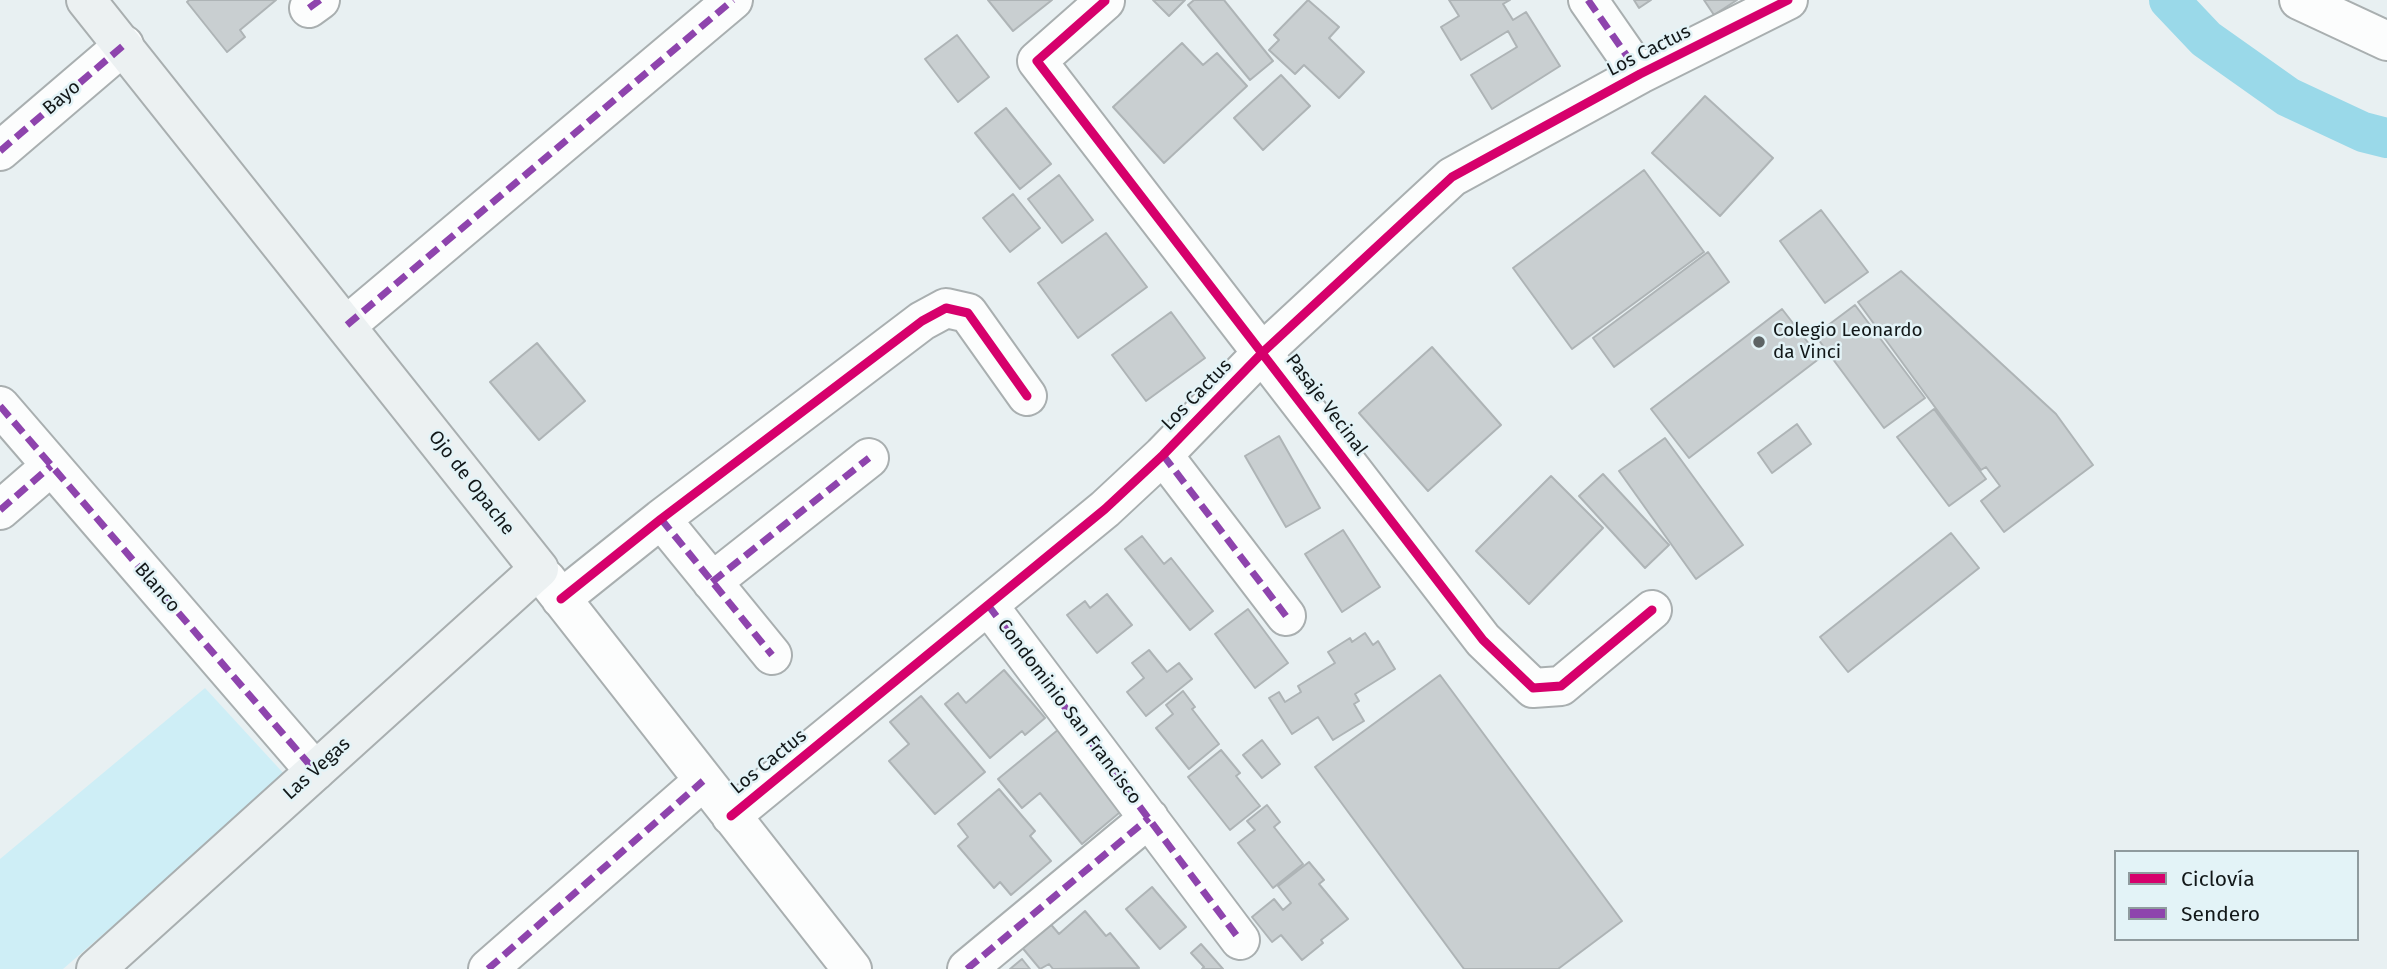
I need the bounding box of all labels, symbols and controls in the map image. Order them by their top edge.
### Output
street label: Los Cactus [1603,20,1695,82]
street label: Bayo [39,76,85,120]
place label: Colegio Leonardo da Vinci [1773,320,1923,364]
marker: Colegio Leonardo da Vinci [1751,334,1767,350]
street label: Pasaje Vecinal [1280,350,1372,460]
street label: Los Cactus [1157,354,1237,436]
street label: Ojo de Opache [423,426,519,540]
street label: Blanco [129,559,185,617]
street label: Condominio San Francisco [992,615,1146,809]
street label: Los Cactus [727,725,811,799]
street label: Las Vegas [279,733,355,805]
legend [2114,850,2359,941]
text: Ciclovía [2181,866,2255,892]
text: Sendero [2181,901,2260,927]

